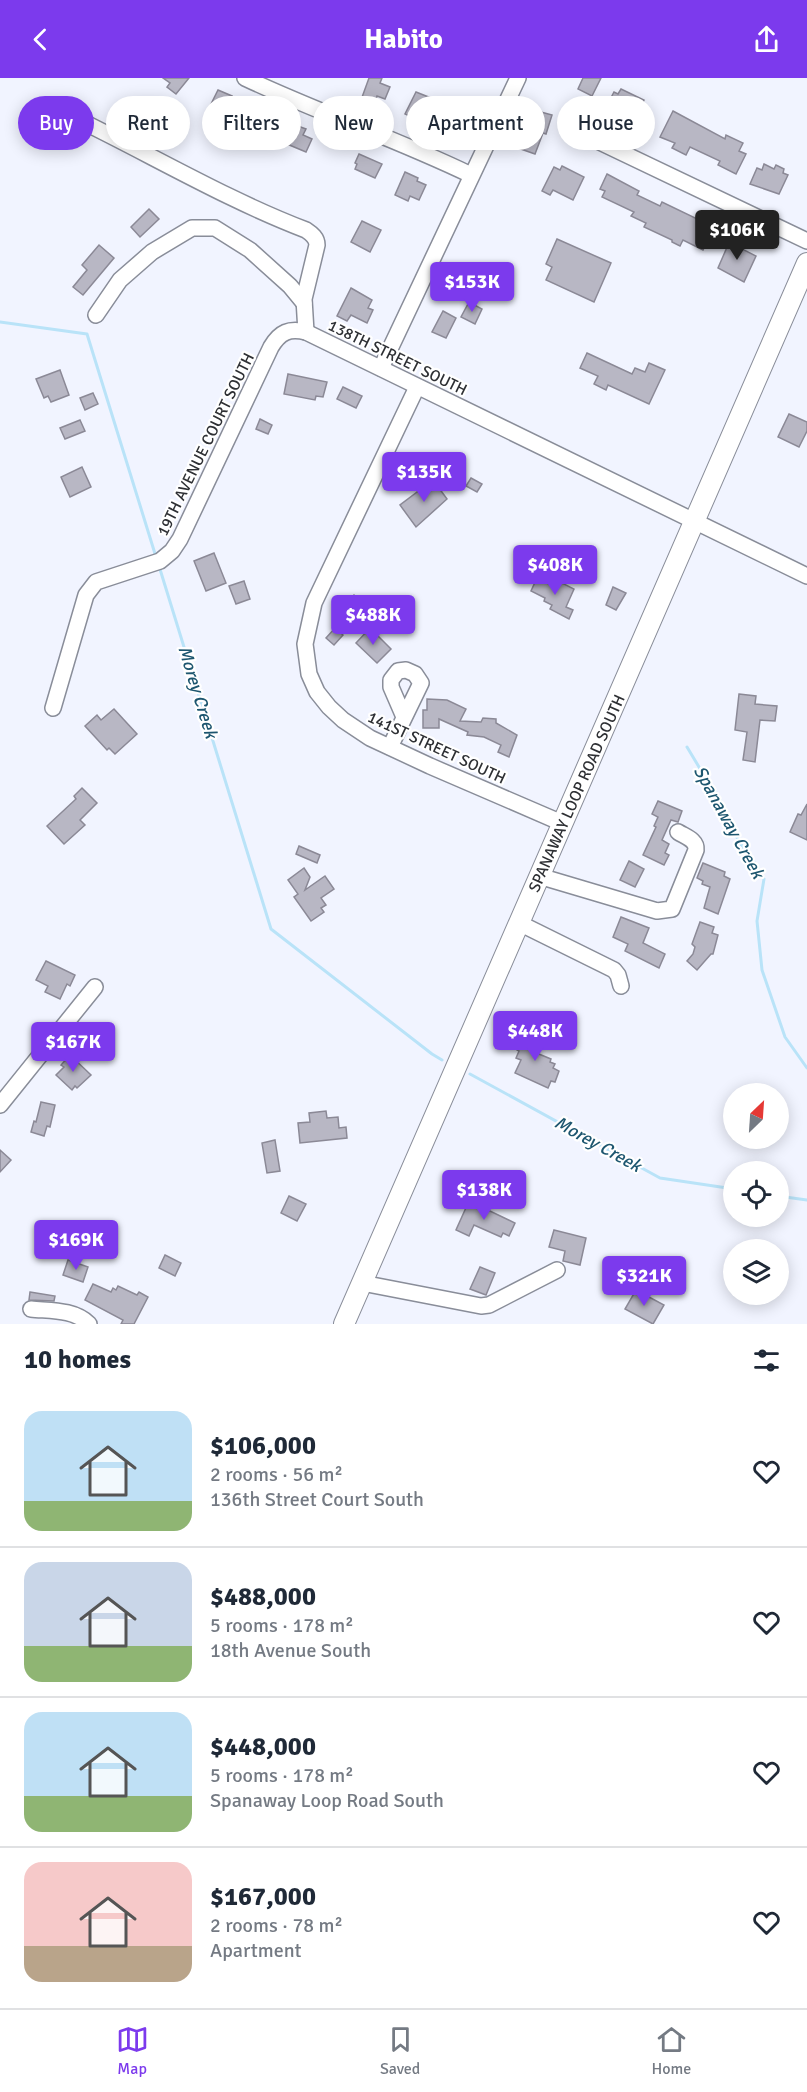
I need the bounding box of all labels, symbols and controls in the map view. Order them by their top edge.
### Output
icon: back [24,23,57,56]
text: Habito [364,23,443,56]
icon: share [750,23,783,56]
chip: Buy [18,96,94,150]
chip: Rent [106,96,190,150]
chip: Filters [202,96,301,150]
chip: New [313,96,394,150]
chip: Apartment [406,96,545,150]
chip: House [557,96,655,150]
pin: $106K [695,210,779,261]
text: $106K [709,217,765,242]
pin: $153K [430,262,514,313]
text: $153K [444,269,500,294]
street label: 138TH STREET SOUTH [325,316,470,400]
street label: 19TH AVENUE COURT SOUTH [153,350,259,539]
pin: $135K [382,452,466,503]
text: $135K [396,459,452,484]
pin: $408K [513,545,597,596]
text: $408K [527,552,583,577]
pin: $488K [331,595,415,646]
text: $488K [345,602,401,627]
water label: Morey Creek [174,643,223,743]
street label: SPANAWAY LOOP ROAD SOUTH [524,691,630,895]
street label: 141ST STREET SOUTH [364,707,509,789]
water label: Spanaway Creek [689,762,770,884]
pin: $448K [493,1011,577,1062]
text: $448K [507,1018,563,1043]
pin: $167K [31,1022,115,1073]
text: $167K [45,1029,101,1054]
north arrow [723,1083,789,1149]
map controls [723,1083,789,1305]
water label: Morey Creek [551,1111,647,1178]
button: locate [723,1161,789,1227]
pin: $138K [442,1170,526,1221]
text: $138K [456,1177,512,1202]
pin: $169K [34,1220,118,1271]
text: $169K [48,1227,104,1252]
button: layers [723,1239,789,1305]
pin: $321K [602,1256,686,1307]
text: $321K [616,1263,672,1288]
text: 10 homes [24,1344,131,1376]
icon: filters [750,1344,783,1377]
text: $106,000 [210,1430,316,1462]
icon: home [72,1435,144,1507]
icon: heart [750,1455,783,1488]
text: 2 rooms · 56 m² [210,1462,343,1487]
text: 136th Street Court South [210,1487,424,1512]
text: $488,000 [210,1581,316,1613]
icon: home [72,1586,144,1658]
icon: heart [750,1606,783,1639]
text: 5 rooms · 178 m² [210,1613,354,1638]
text: 18th Avenue South [210,1638,371,1663]
text: $448,000 [210,1731,316,1763]
icon: home [72,1736,144,1808]
icon: heart [750,1756,783,1789]
text: 5 rooms · 178 m² [210,1763,354,1788]
text: Spanaway Loop Road South [210,1788,444,1813]
text: $167,000 [210,1881,316,1913]
icon: home [72,1886,144,1958]
icon: heart [750,1906,783,1939]
text: 2 rooms · 78 m² [210,1913,343,1938]
text: Apartment [210,1938,302,1963]
tab: Map [116,2023,149,2079]
tab: Saved [380,2023,420,2079]
tab: Home [651,2023,691,2079]

